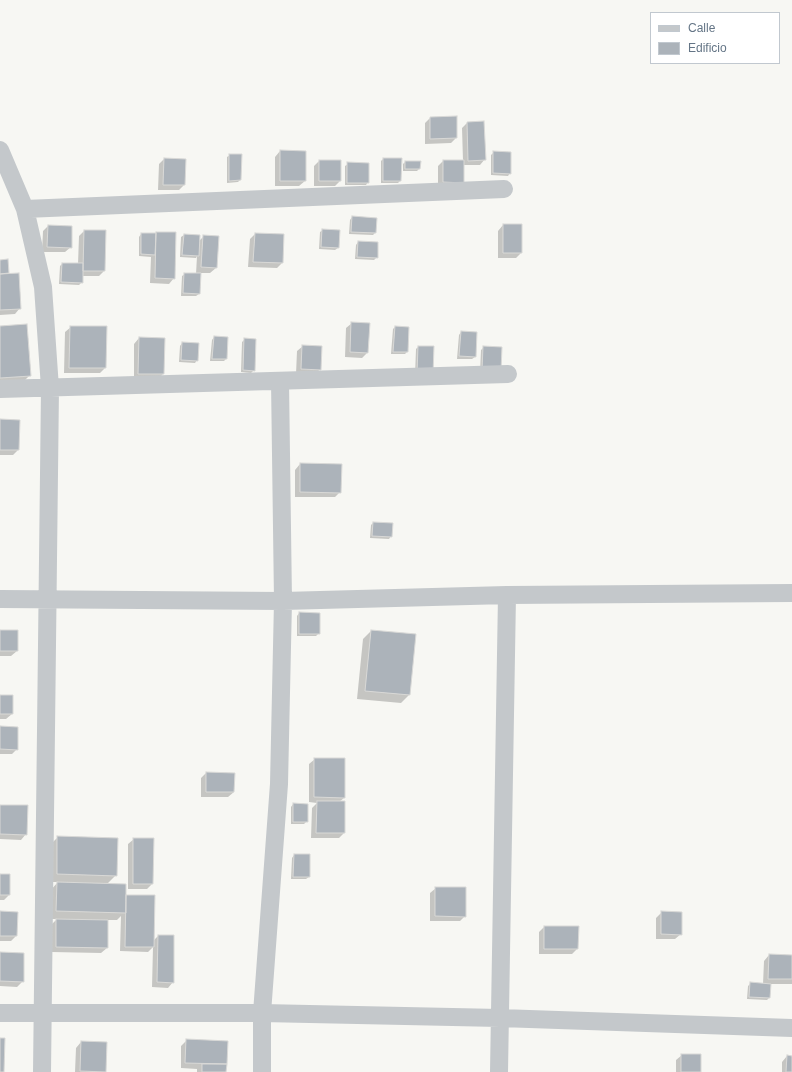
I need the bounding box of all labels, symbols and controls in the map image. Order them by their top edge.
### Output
legend [650,12,780,64]
text: Calle [688,21,715,35]
text: Edificio [688,41,727,55]

